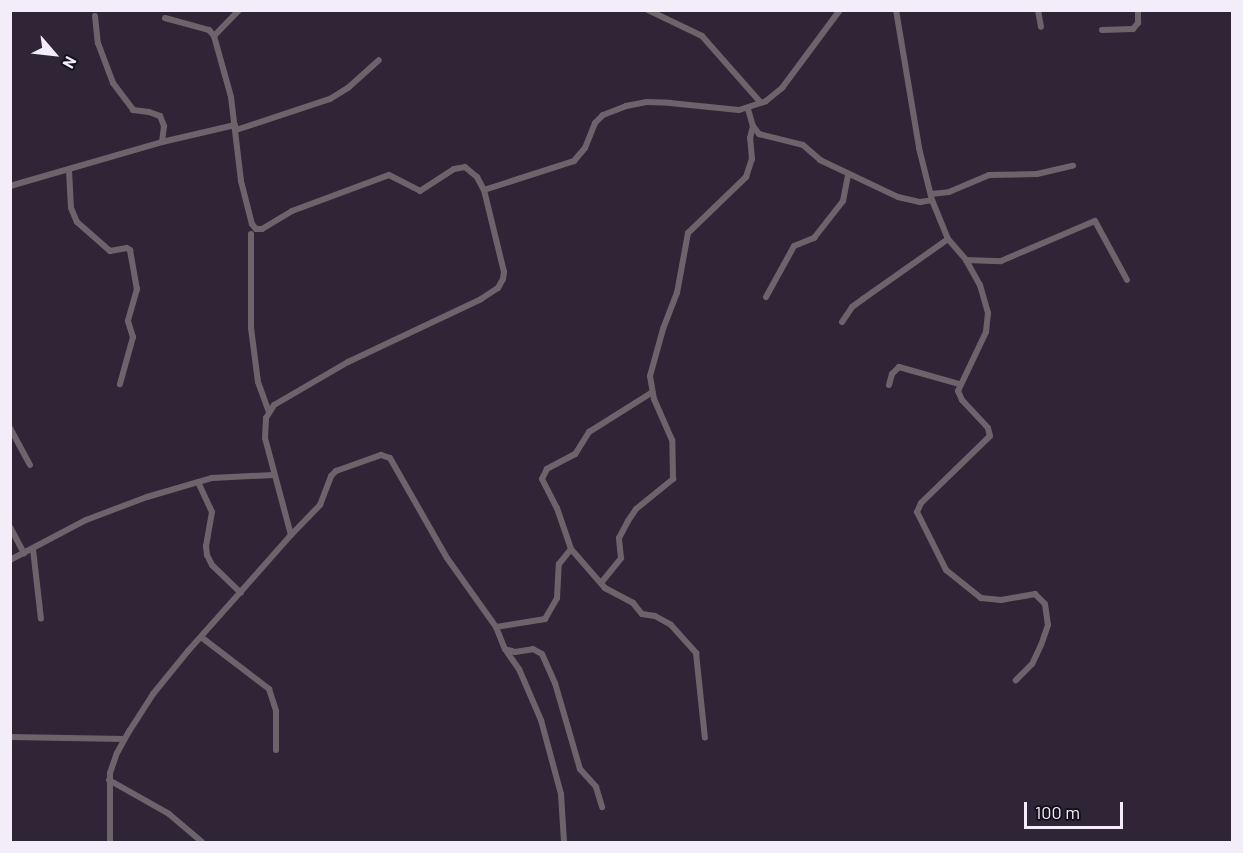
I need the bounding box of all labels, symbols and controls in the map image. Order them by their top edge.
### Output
north arrow [24,24,84,84]
text: N [59,54,81,72]
scale bar [1027,790,1126,828]
text: 100 m [1035,801,1080,823]

